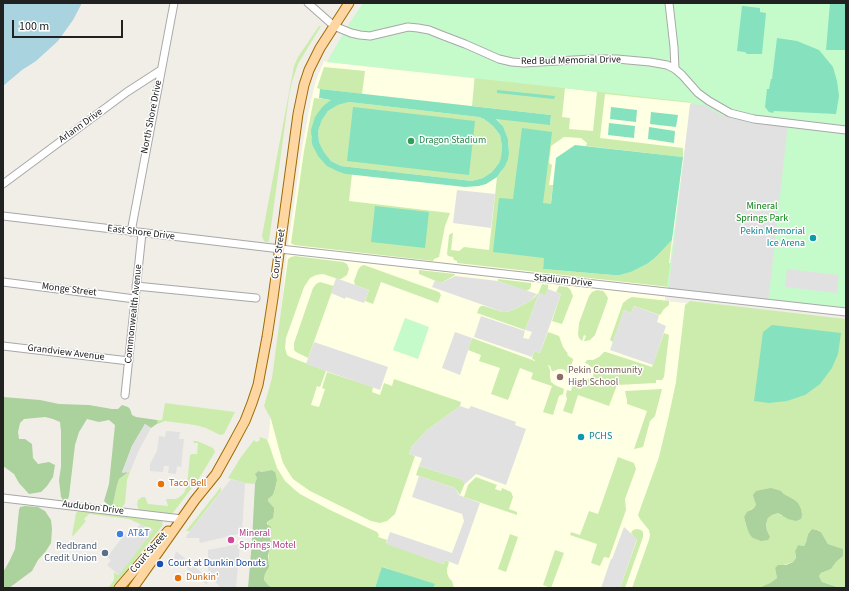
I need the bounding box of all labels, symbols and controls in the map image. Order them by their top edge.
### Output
scale bar [14,12,125,38]
text: 100 m [19,18,49,35]
street label: Red Bud Memorial Drive [521,54,621,68]
street label: North Shore Drive [139,79,165,155]
street label: Arlann Drive [57,106,105,146]
place label: Dragon Stadium [419,135,486,147]
marker: Dragon Stadium [406,136,416,146]
park label: Mineral Springs Park [736,201,788,224]
street label: East Shore Drive [107,223,175,243]
place label: Pekin Memorial Ice Arena [740,226,805,250]
street label: Court Street [270,228,288,280]
marker: Pekin Memorial Ice Arena [808,233,818,243]
street label: Commonwealth Avenue [123,264,145,364]
street label: Stadium Drive [533,272,593,290]
street label: Monge Street [41,281,97,299]
street label: Grandview Avenue [27,342,105,364]
place label: Pekin Community High School [568,365,642,388]
marker: Pekin Community High School [555,372,565,382]
place label: PCHS [589,431,612,443]
marker: PCHS [576,432,586,442]
place label: Taco Bell [169,478,206,490]
marker: Taco Bell [156,479,166,489]
street label: Audubon Drive [62,498,124,518]
place label: AT&T [128,528,150,540]
place label: Mineral Springs Motel [239,528,296,552]
marker: AT&T [115,529,125,539]
street label: Court Street [128,530,170,576]
marker: Mineral Springs Motel [226,535,236,545]
place label: Redbrand Credit Union [44,541,97,564]
marker: Redbrand Credit Union [100,548,110,558]
place label: Court at Dunkin Donuts [168,558,266,570]
marker: Court at Dunkin Donuts [155,559,165,569]
place label: Dunkin' [186,572,218,584]
marker: Dunkin' [173,573,183,583]

